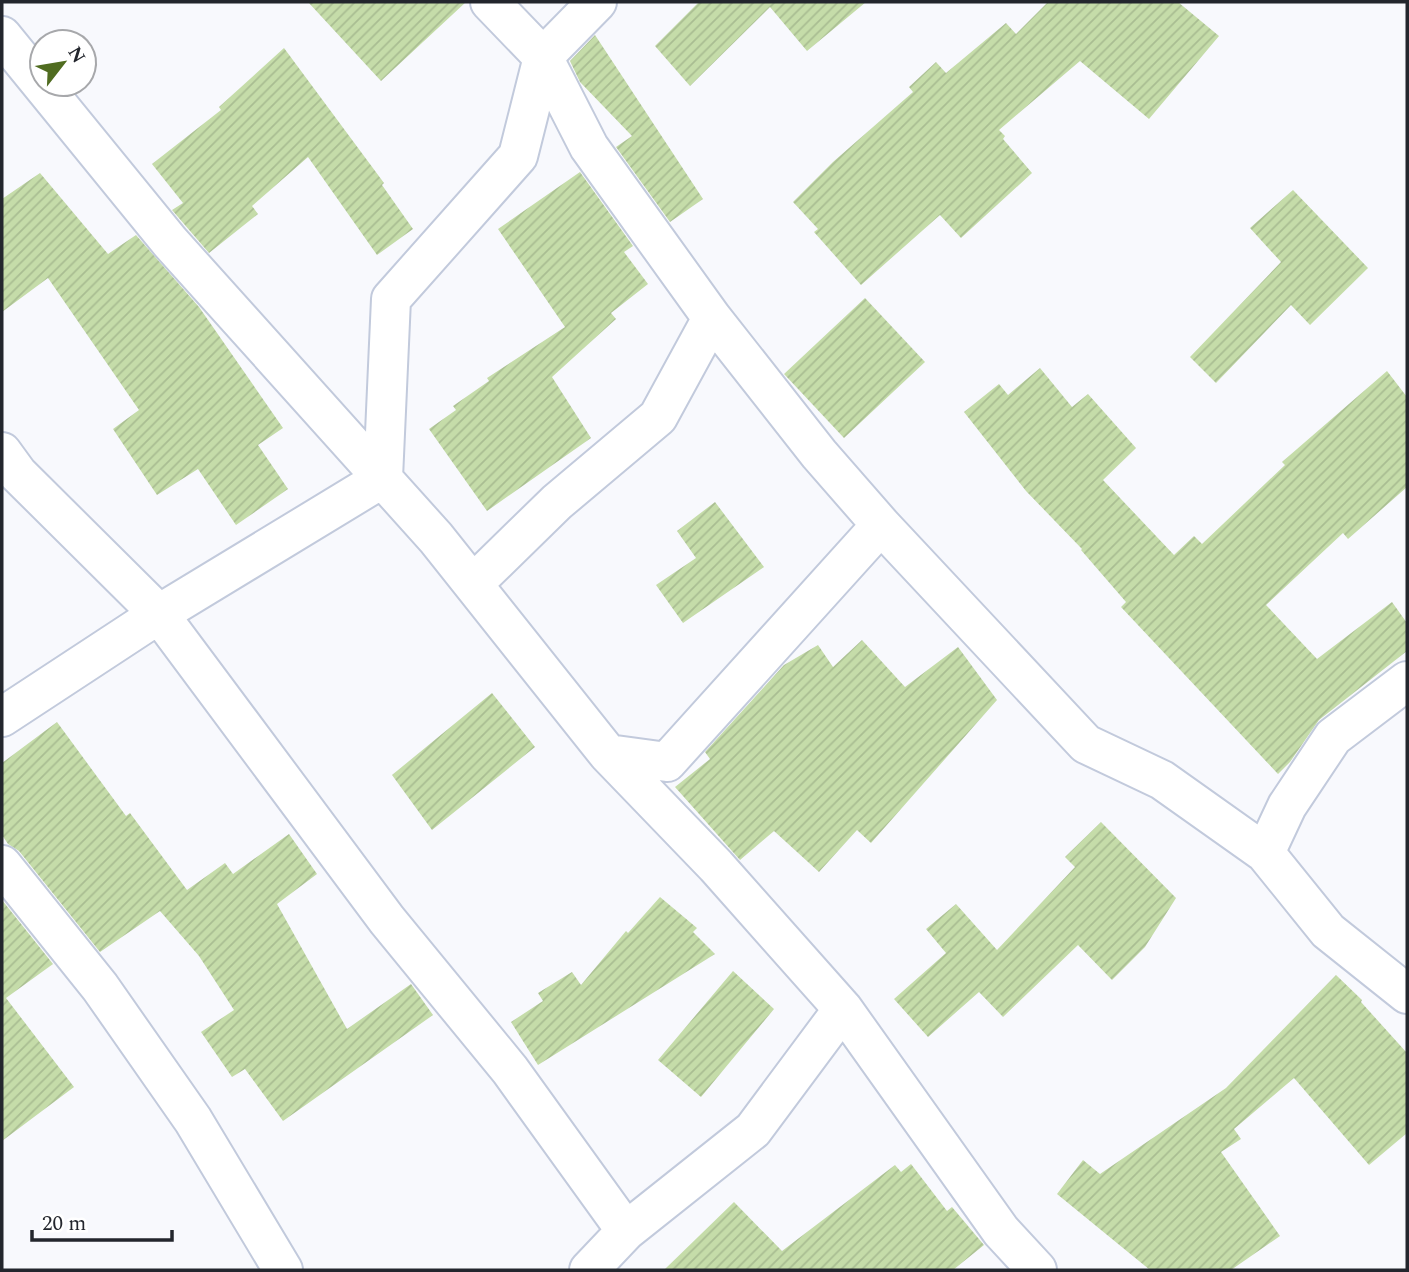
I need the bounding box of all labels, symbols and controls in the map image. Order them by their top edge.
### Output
north arrow [28,28,98,98]
text: N [60,41,93,69]
scale bar [32,1198,172,1242]
text: 20 m [42,1208,86,1240]

